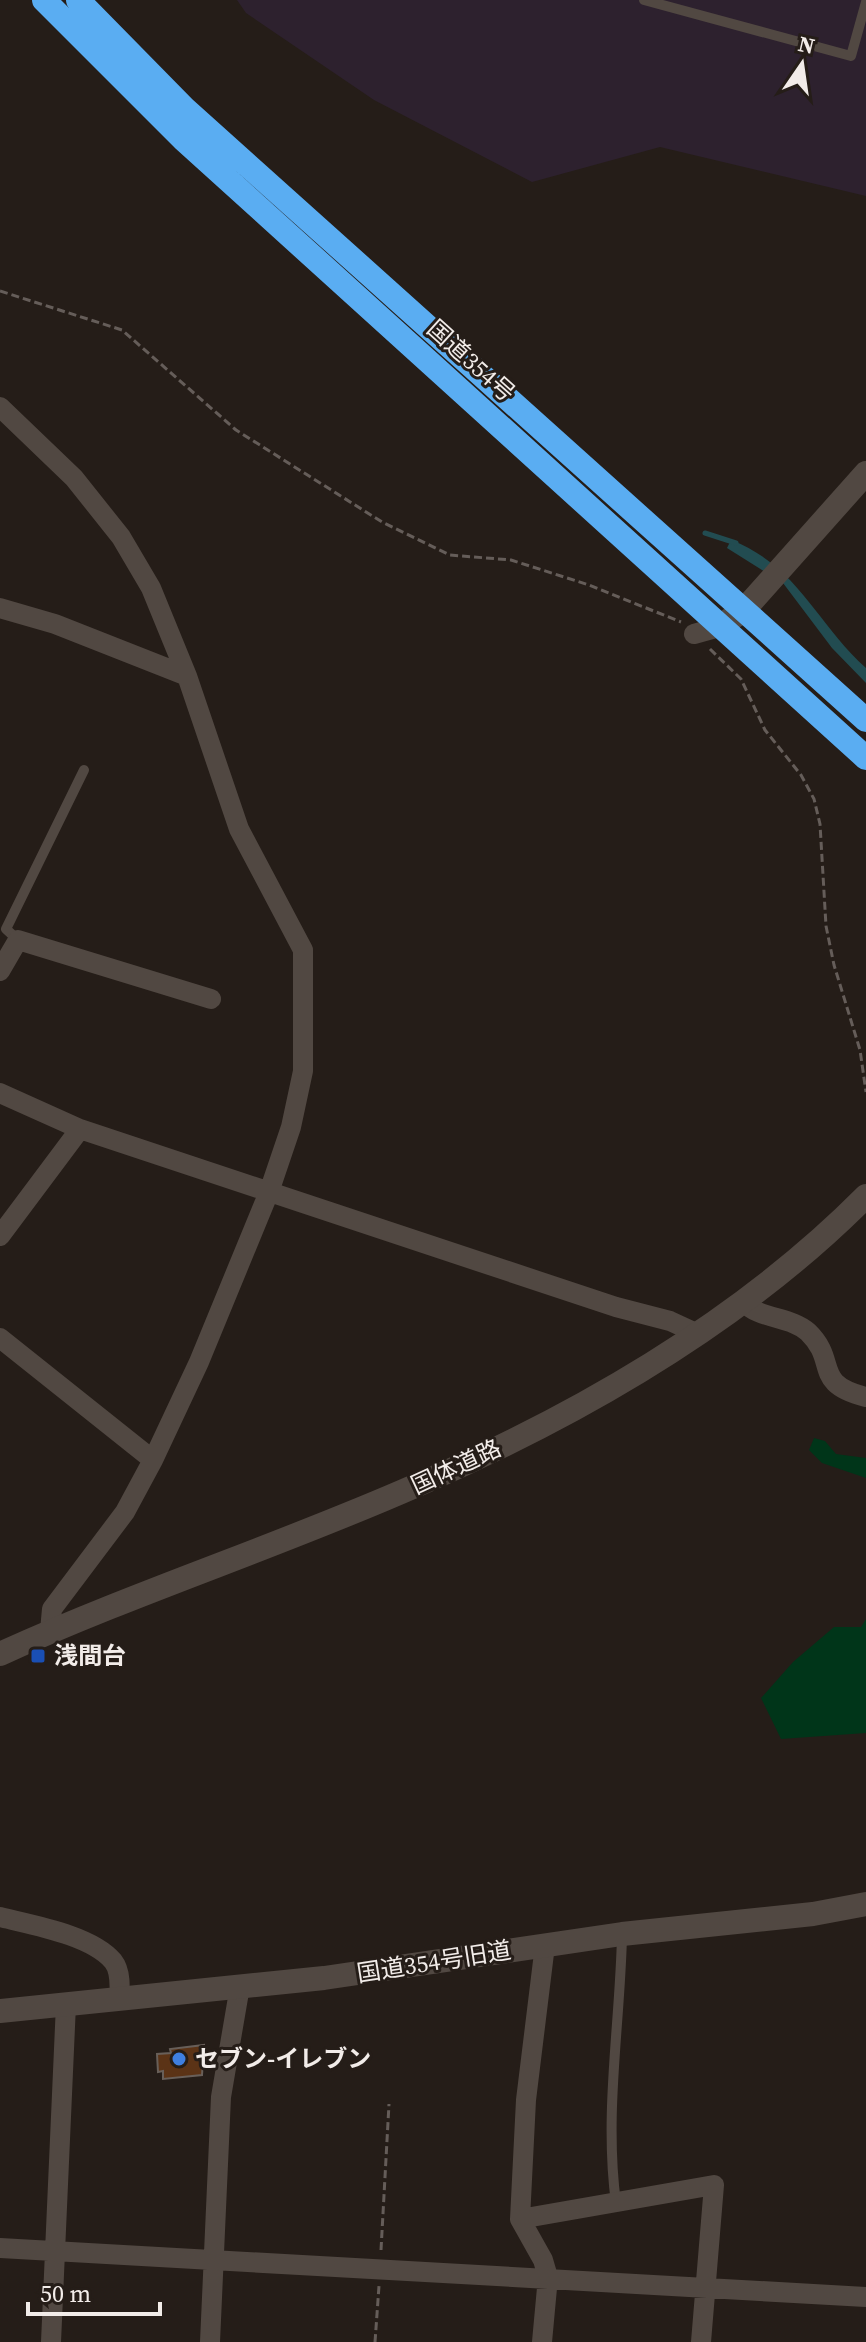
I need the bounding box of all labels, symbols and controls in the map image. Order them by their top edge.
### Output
north arrow [762,24,842,104]
text: N [795,28,818,61]
street label: 国道354号 [420,312,523,409]
street label: 国体道路 [405,1431,506,1502]
place label: 浅間台 [54,1639,126,1672]
marker: 浅間台 [29,1647,47,1665]
street label: 国道354号旧道 [354,1933,514,1990]
place label: セブン-イレブン [195,2042,371,2075]
marker: セブン-イレブン [170,2050,188,2068]
scale bar [28,2266,160,2316]
text: 50 m [40,2277,91,2310]

